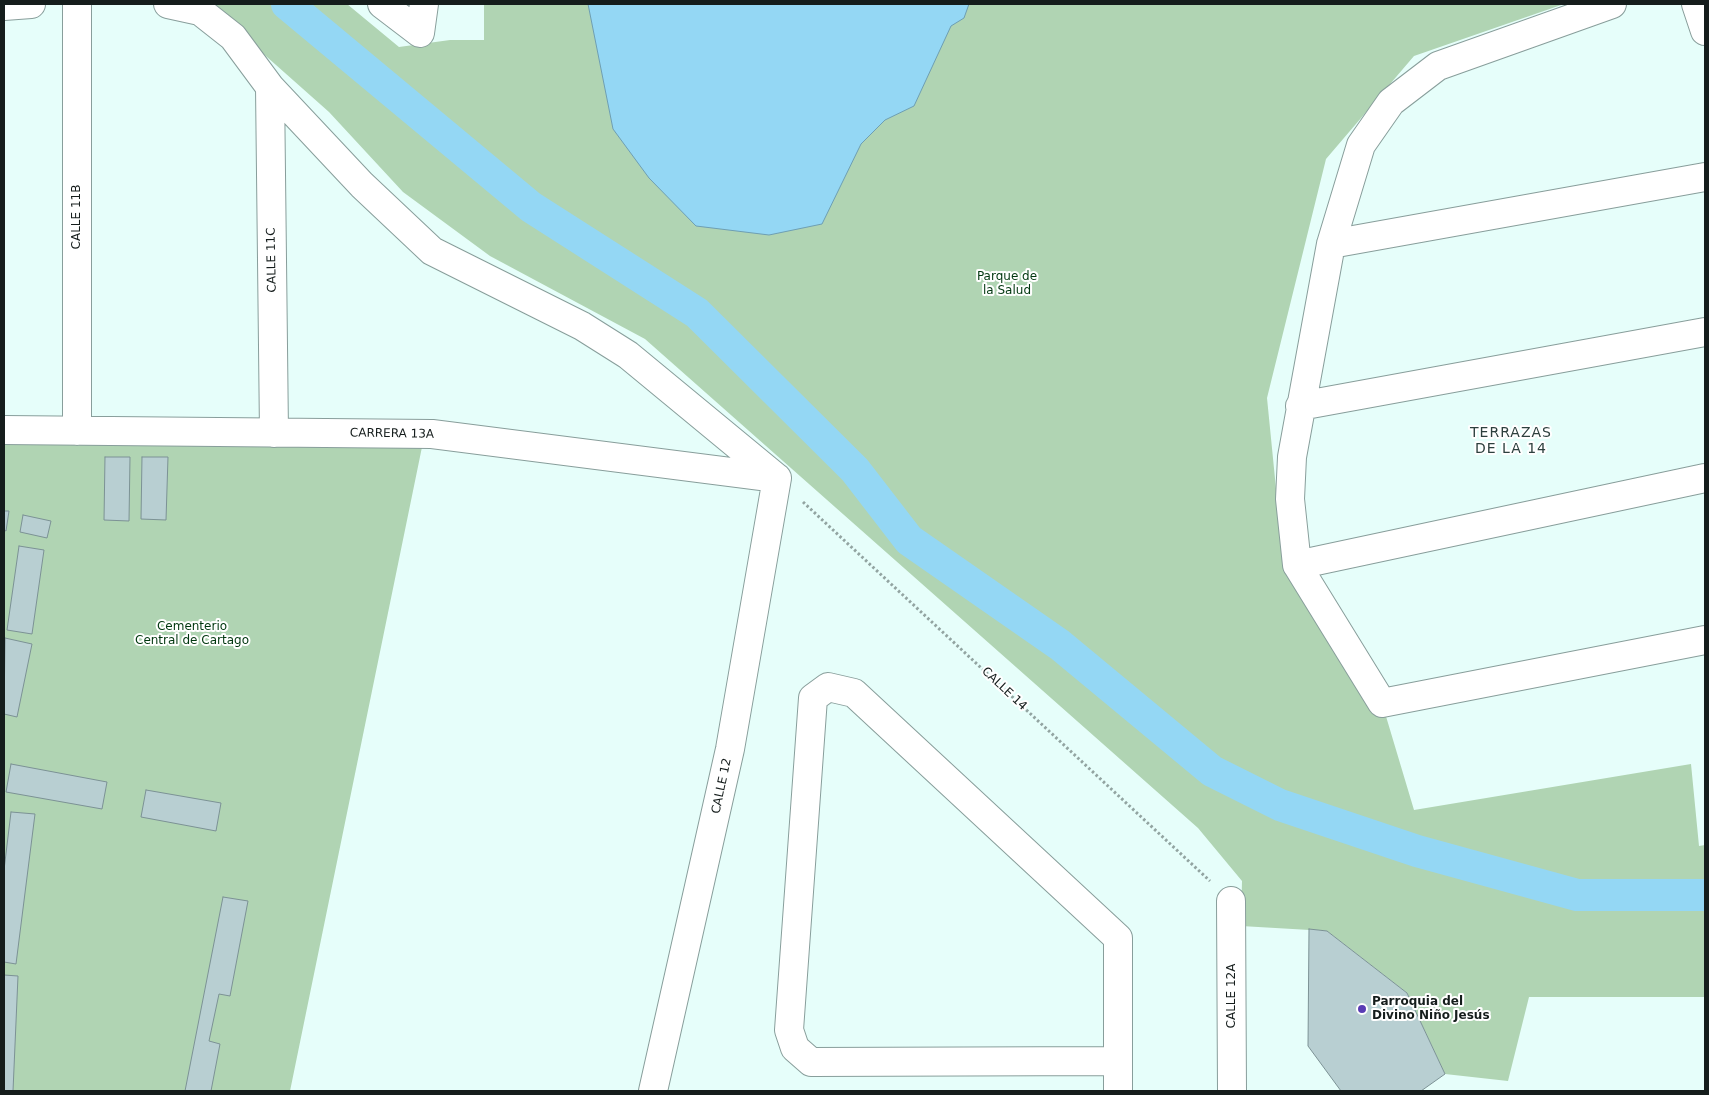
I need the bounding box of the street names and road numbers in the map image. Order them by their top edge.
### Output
street label: CALLE 11B [70,185,84,249]
street label: CALLE 11C [264,227,280,293]
street label: CARRERA 13A [350,426,434,442]
street label: CALLE 14 [978,664,1030,714]
street label: CALLE 12 [709,757,735,815]
street label: CALLE 12A [1225,964,1239,1028]

